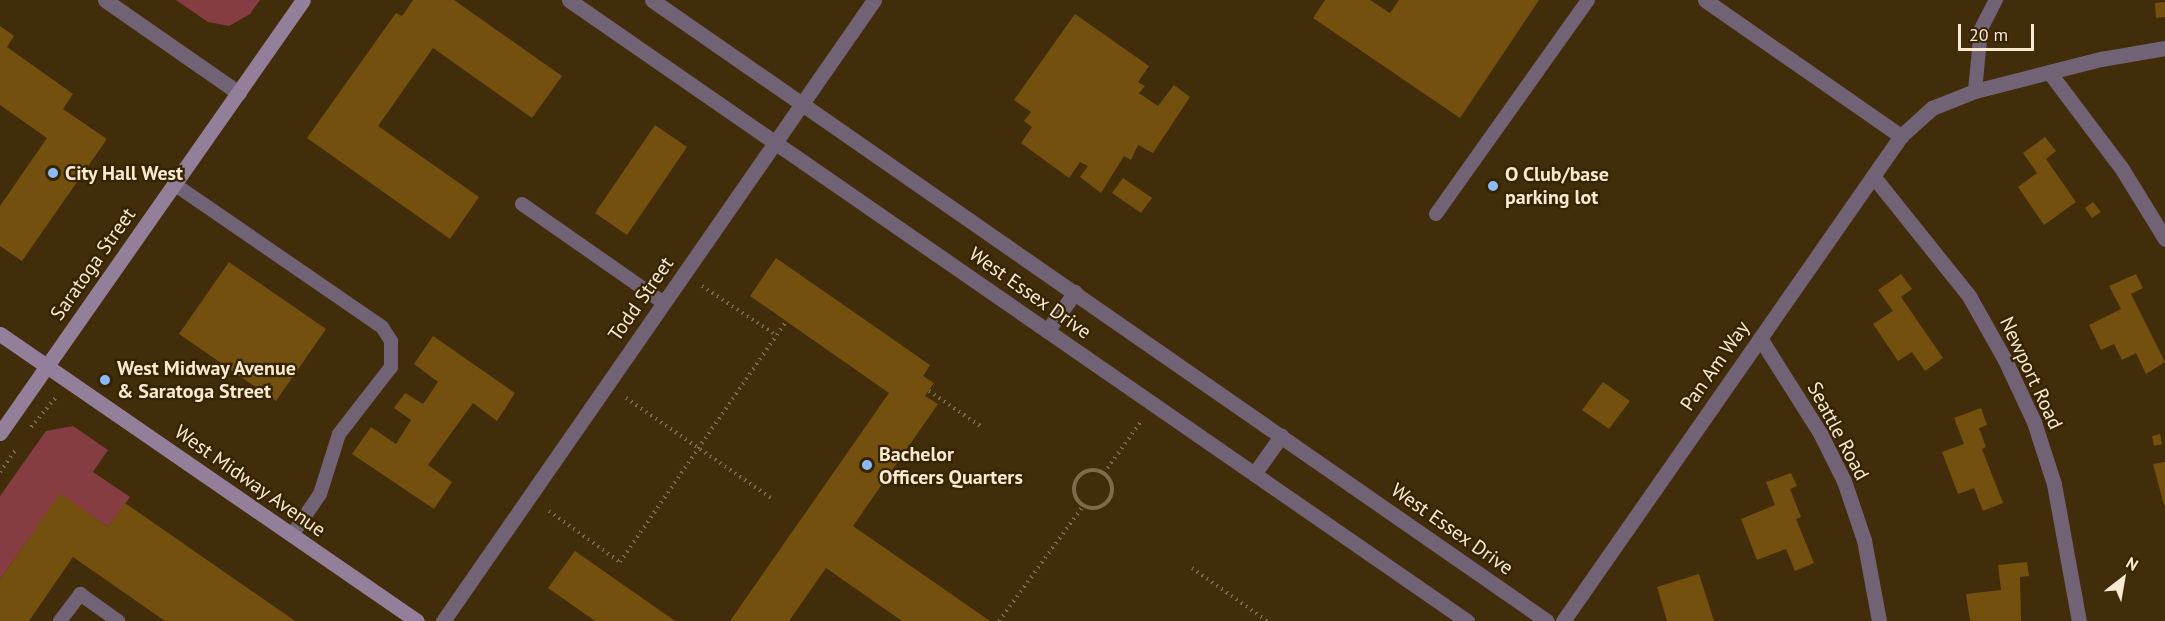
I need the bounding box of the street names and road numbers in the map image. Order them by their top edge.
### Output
street label: Saratoga Street [45,203,141,325]
street label: West Essex Drive [964,242,1096,344]
street label: Todd Street [603,252,679,346]
street label: Newport Road [1994,313,2068,433]
street label: Pan Am Way [1675,316,1755,416]
street label: Seattle Road [1802,378,1874,484]
street label: West Midway Avenue [169,420,331,542]
street label: West Essex Drive [1386,478,1518,580]

